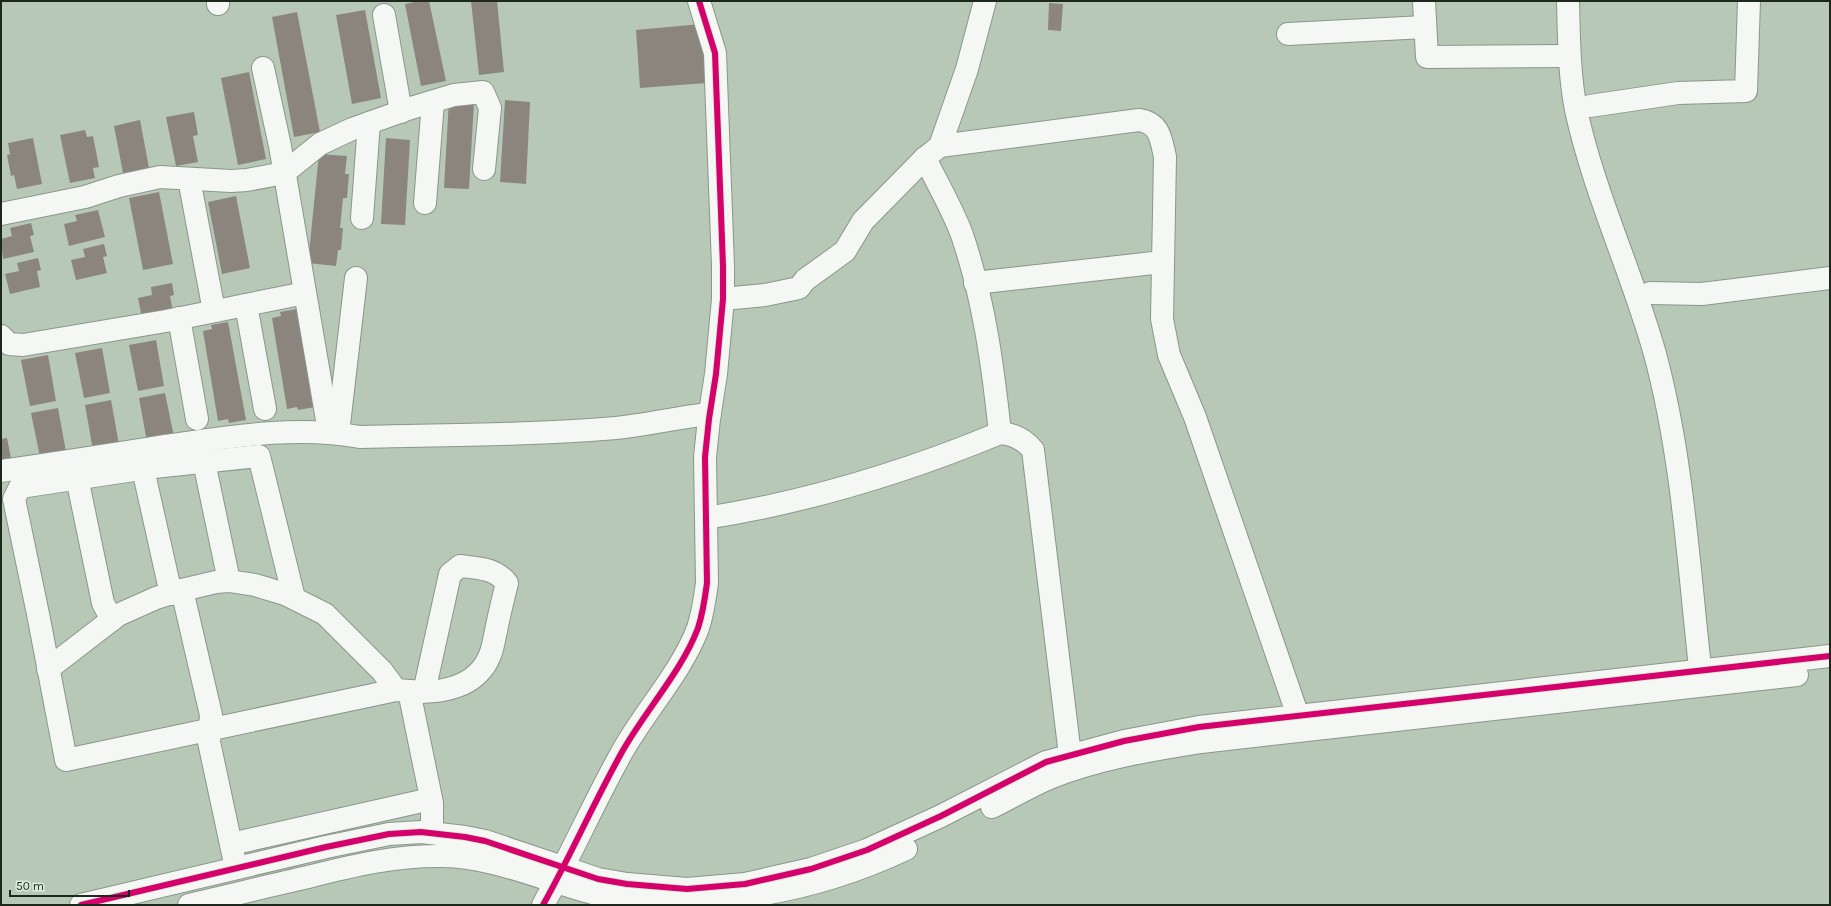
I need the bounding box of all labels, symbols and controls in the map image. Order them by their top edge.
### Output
scale bar [10,872,129,898]
text: 50 m [16,879,44,893]

